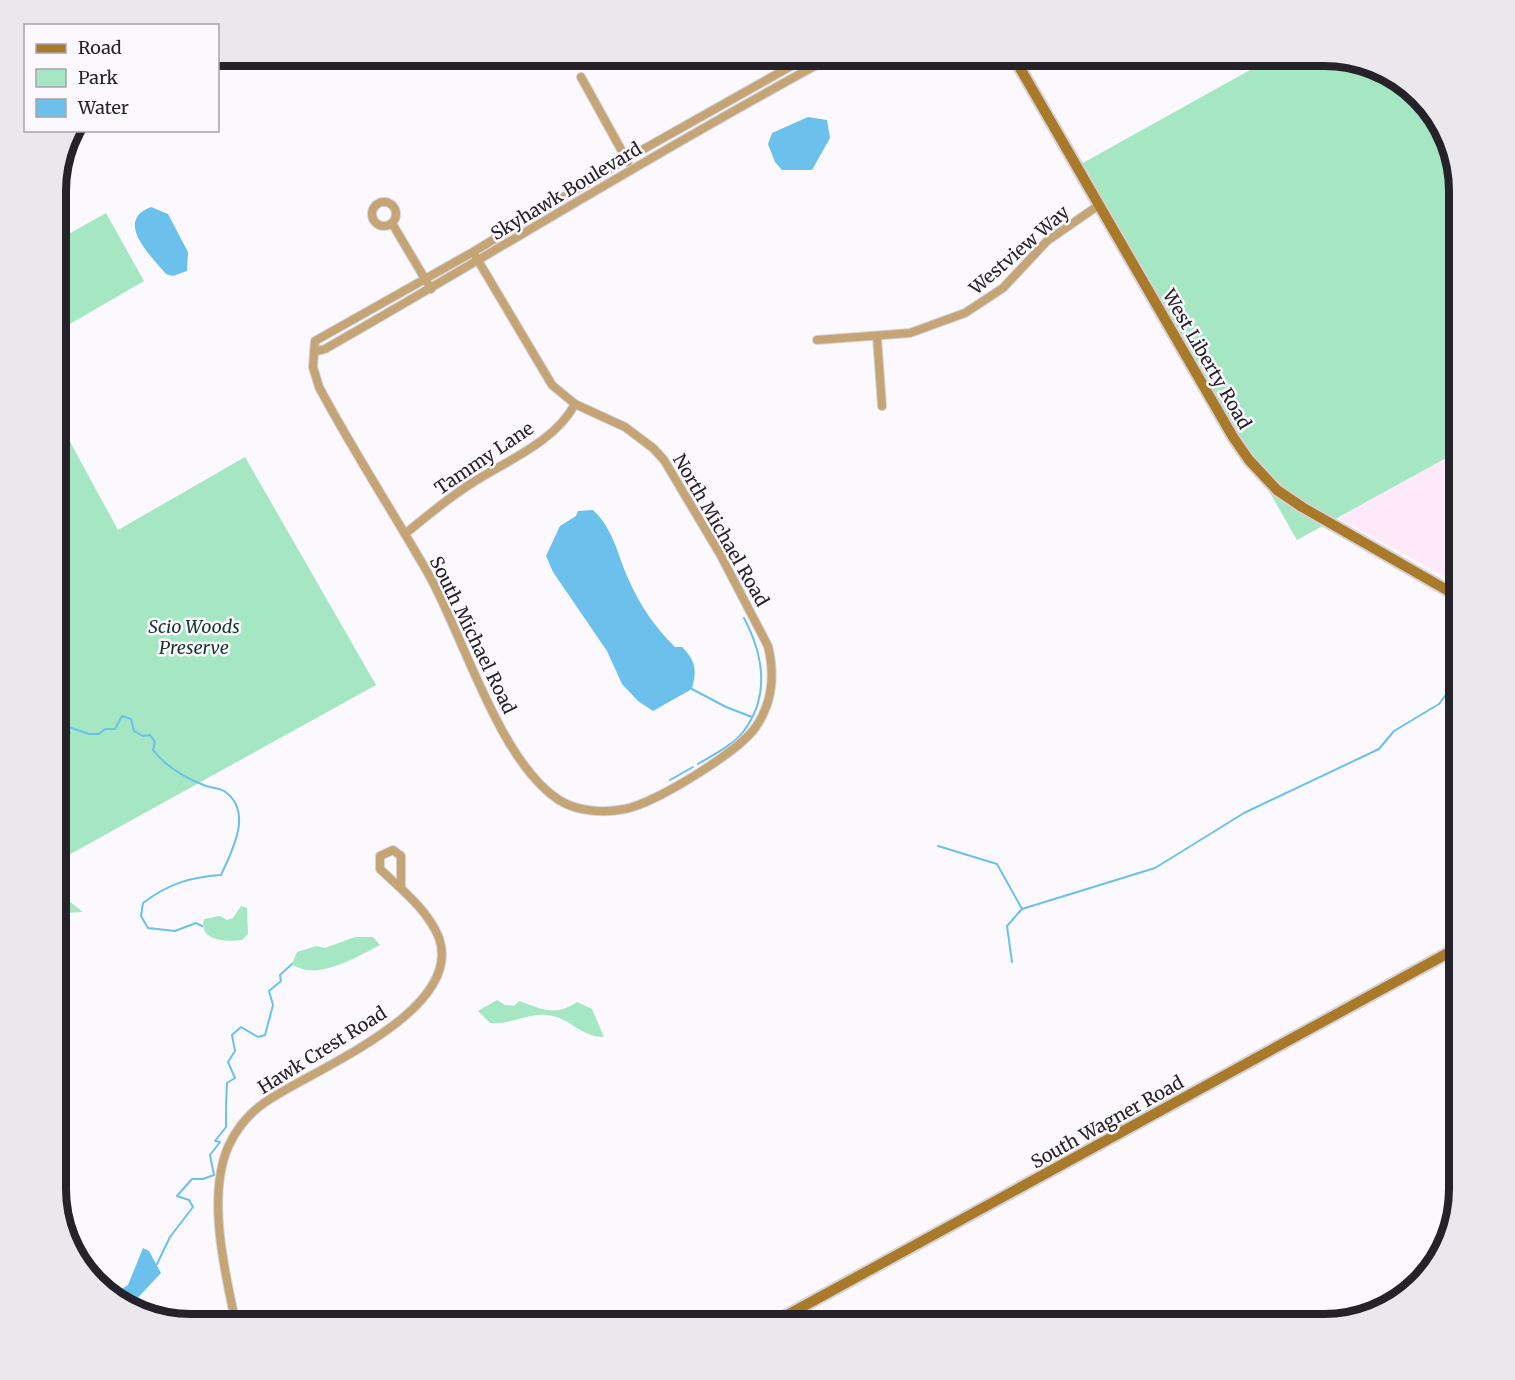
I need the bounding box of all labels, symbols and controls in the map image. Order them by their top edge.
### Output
legend [24,24,219,132]
text: Road [78,36,122,59]
text: Park [78,66,119,89]
text: Water [77,96,129,119]
street label: Skyhawk Boulevard [486,137,646,245]
street label: Westview Way [964,200,1074,300]
street label: West Liberty Road [1157,284,1256,433]
street label: Tammy Lane [430,416,538,500]
street label: North Michael Road [668,450,774,611]
street label: South Michael Road [425,552,521,718]
park label: Scio Woods Preserve [148,615,240,659]
street label: Hawk Crest Road [254,1001,391,1099]
street label: South Wagner Road [1027,1070,1187,1173]

